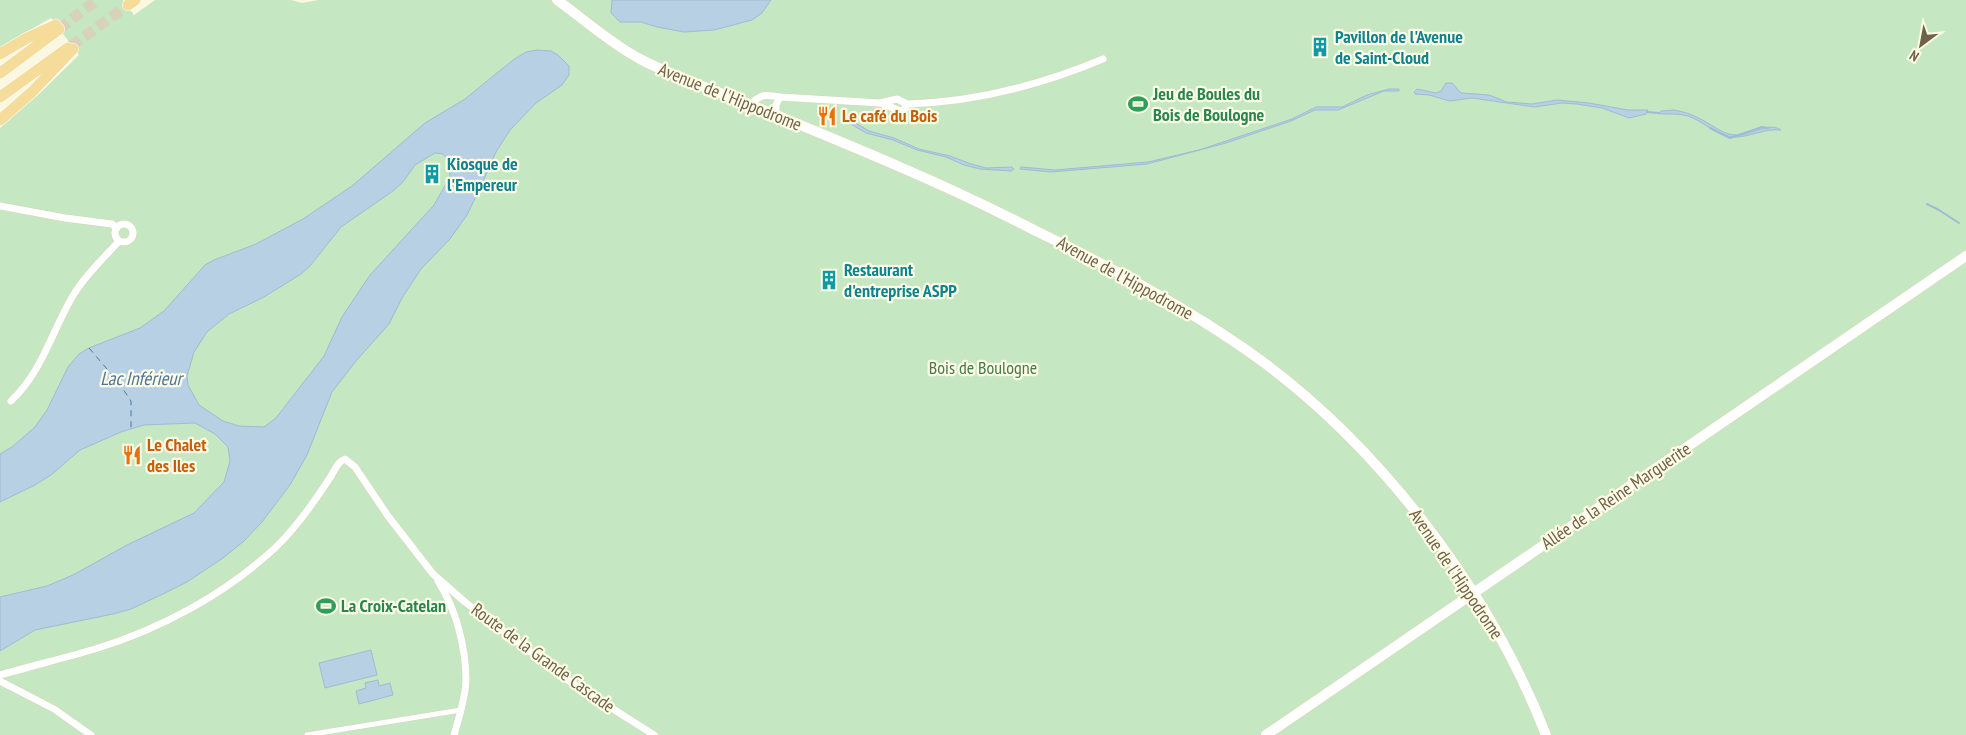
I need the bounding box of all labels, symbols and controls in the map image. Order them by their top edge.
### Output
north arrow [1896,20,1946,70]
place label: Pavillon de l'Avenue de Saint-Cloud [1335,25,1463,69]
building icon: Pavillon de l'Avenue de Saint-Cloud [1309,36,1331,58]
text: N [1906,46,1922,66]
street label: Avenue de l'Hippodrome [655,57,805,136]
place label: Jeu de Boules du Bois de Boulogne [1152,82,1265,126]
sports icon: Jeu de Boules du Bois de Boulogne [1127,93,1149,115]
place label: Le café du Bois [842,104,937,127]
restaurant icon: Le café du Bois [816,105,838,127]
place label: Kiosque de l'Empereur [447,152,518,196]
building icon: Kiosque de l'Empereur [421,163,443,185]
street label: Avenue de l'Hippodrome [1053,231,1198,325]
place label: Restaurant d'entreprise ASPP [844,258,957,302]
building icon: Restaurant d'entreprise ASPP [818,269,840,291]
park label: Bois de Boulogne [929,356,1037,379]
water label: Lac Inférieur [100,366,185,390]
place label: Le Chalet des Iles [147,433,207,477]
street label: Allée de la Reine Marguerite [1536,437,1695,554]
restaurant icon: Le Chalet des Iles [121,444,143,466]
street label: Avenue de l'Hippodrome [1404,504,1509,643]
place label: La Croix-Catelan [341,594,446,617]
sports icon: La Croix-Catelan [315,595,337,617]
street label: Route de la Grande Cascade [467,598,620,717]

